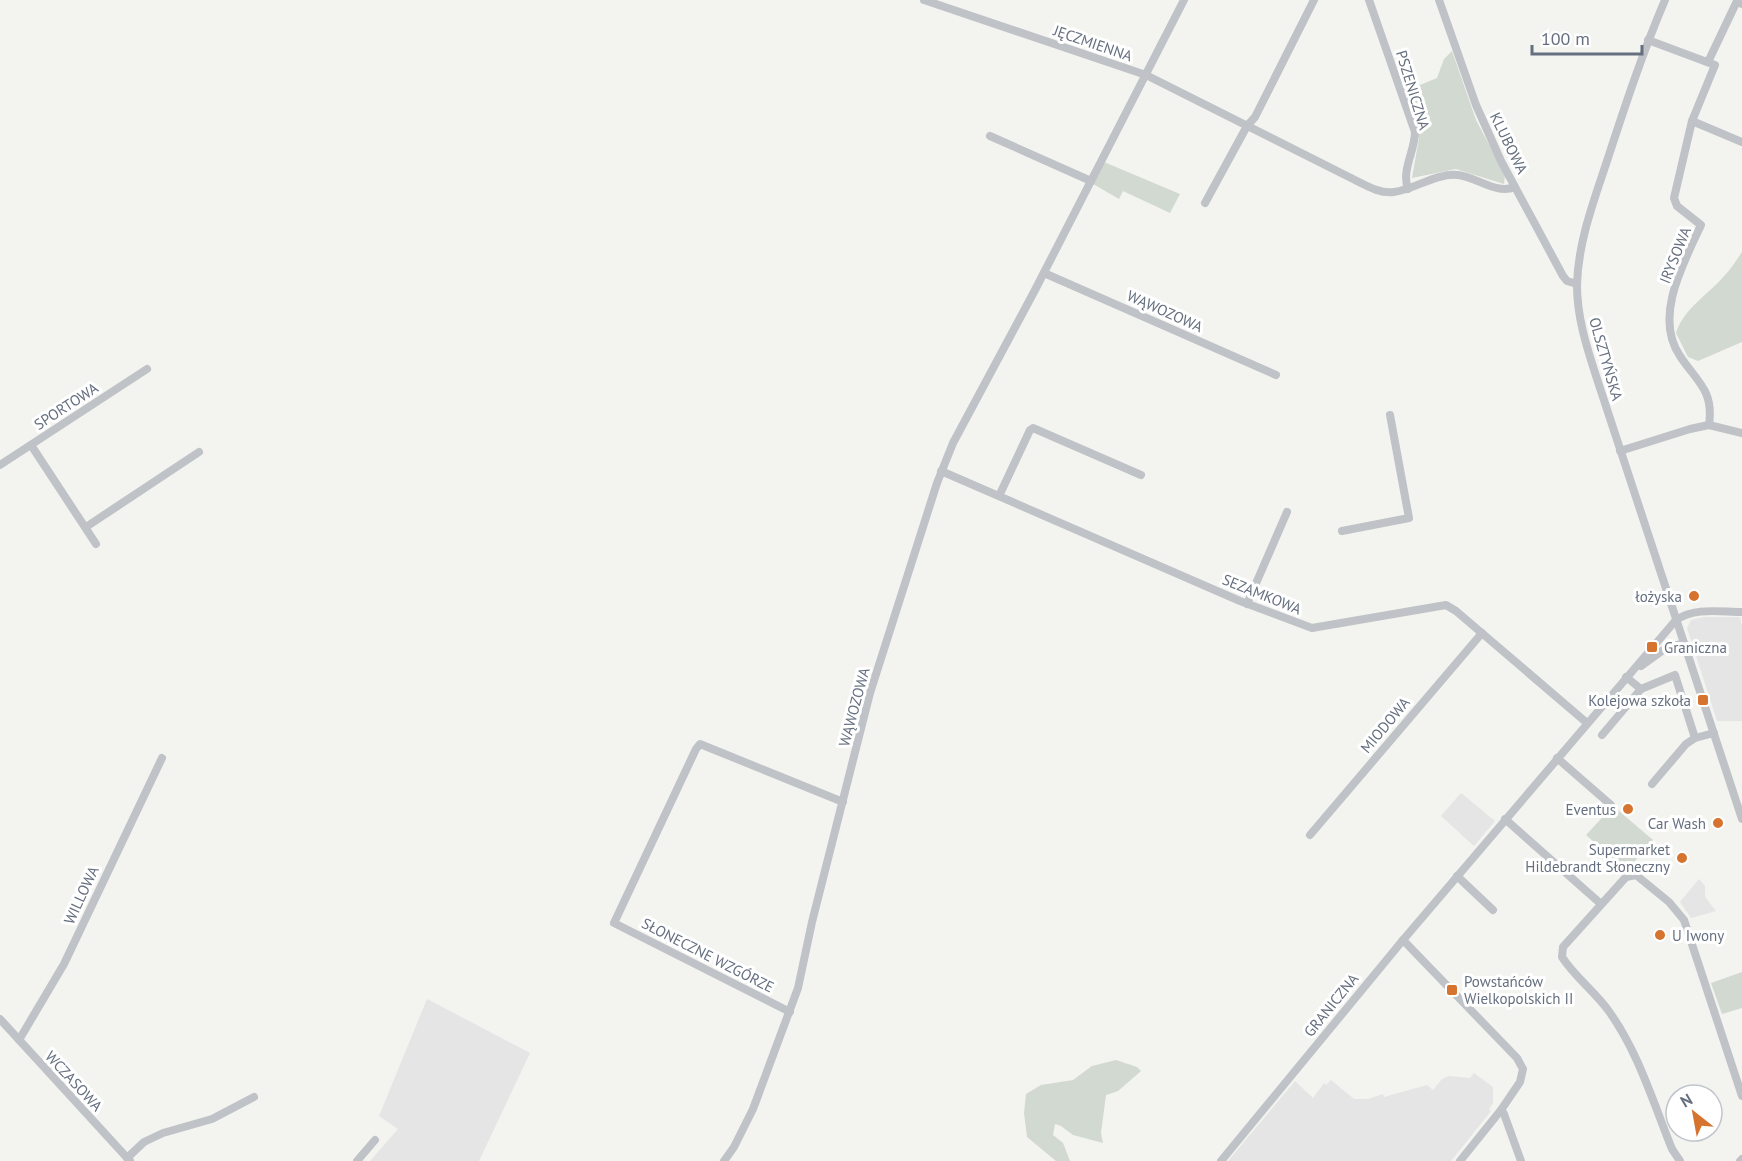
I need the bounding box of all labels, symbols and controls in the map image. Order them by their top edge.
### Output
scale bar [1532,18,1642,56]
street label: JĘCZMIENNA [1050,20,1135,65]
text: 100 m [1541,27,1590,50]
street label: PSZENICZNA [1392,48,1434,132]
street label: KLUBOWA [1486,109,1532,177]
street label: IRYSOWA [1655,224,1695,286]
street label: WĄWOZOWA [1124,286,1206,336]
street label: OLSZTYŃSKA [1585,315,1627,403]
street label: SPORTOWA [30,378,102,434]
street label: SEZAMKOWA [1220,570,1305,619]
place label: łożyska [1635,587,1682,606]
marker: łożyska [1687,589,1701,603]
place label: Graniczna [1664,638,1727,657]
marker: Graniczna [1645,640,1659,654]
street label: WĄWOZOWA [834,665,874,749]
place label: Kolejowa szkoła [1588,691,1691,710]
street label: MIODOWA [1356,693,1414,757]
marker: Kolejowa szkoła [1696,693,1710,707]
place label: Eventus [1566,800,1616,819]
marker: Eventus [1621,802,1635,816]
place label: Car Wash [1648,814,1706,833]
marker: Car Wash [1711,816,1725,830]
place label: Supermarket Hildebrandt Słoneczny [1525,840,1670,876]
marker: Supermarket Hildebrandt Słoneczny [1675,851,1689,865]
street label: WILLOWA [59,863,103,927]
street label: SŁONECZNE WZGÓRZE [639,913,777,997]
place label: U Iwony [1672,926,1724,945]
marker: U Iwony [1653,928,1667,942]
street label: GRANICZNA [1300,969,1363,1041]
place label: Powstańców Wielkopolskich II [1464,972,1573,1008]
marker: Powstańców Wielkopolskich II [1445,983,1459,997]
street label: WCZASOWA [41,1047,107,1115]
north arrow [1664,1083,1724,1143]
text: N [1677,1089,1696,1111]

